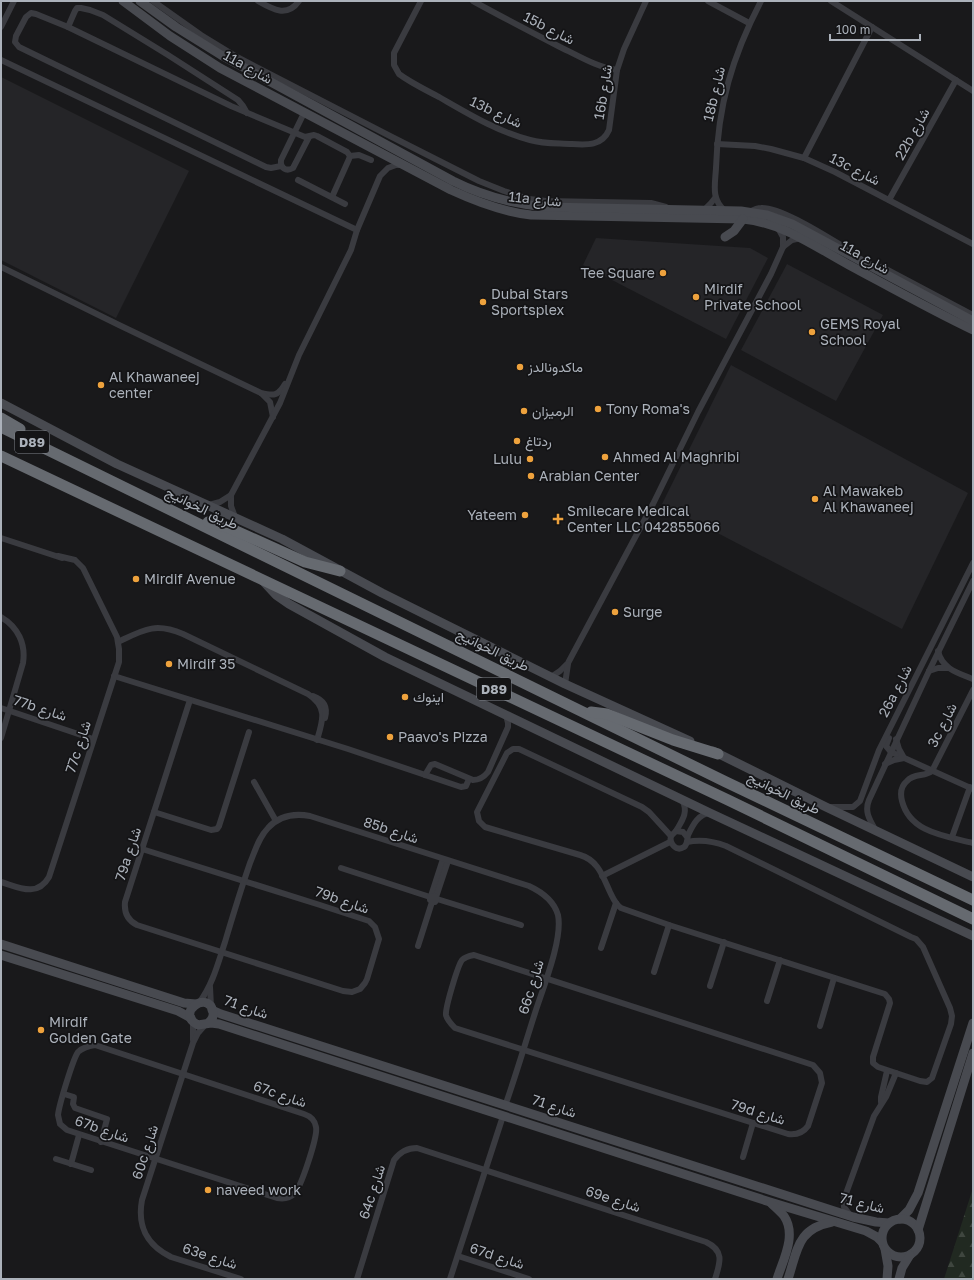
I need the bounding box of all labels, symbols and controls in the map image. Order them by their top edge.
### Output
street label: 15b شارع [519,7,578,50]
scale bar [830,16,920,42]
text: 100 m [836,22,870,37]
street label: 11a شارع [219,46,276,90]
street label: 16b شارع [590,63,618,121]
street label: 18b شارع [699,65,731,124]
street label: 13b شارع [466,92,525,134]
street label: 22b شارع [890,105,935,164]
street label: 13c شارع [826,149,883,191]
street label: 11a شارع [507,187,562,213]
street label: 11a شارع [836,236,893,280]
place label: Tee Square [580,264,655,281]
marker: Tee Square [658,268,668,278]
place label: Mirdif Private School [704,280,801,313]
place label: Dubai Stars Sportsplex [491,285,568,318]
marker: Mirdif Private School [691,292,701,302]
marker: Dubai Stars Sportsplex [478,297,488,307]
place label: GEMS Royal School [820,315,900,348]
marker: GEMS Royal School [807,327,817,337]
place label: ماكدونالدز [527,358,583,376]
marker: ماكدونالدز [515,362,525,372]
place label: Al Khawaneej center [109,368,200,401]
marker: Al Khawaneej center [96,380,106,390]
place label: Tony Roma's [606,400,690,417]
place label: الرميزان [532,402,574,420]
marker: Tony Roma's [593,404,603,414]
marker: الرميزان [519,406,529,416]
road number: D89 [15,431,49,453]
place label: ردتاغ [525,432,552,452]
marker: ردتاغ [512,436,522,446]
place label: Ahmed Al Maghribi [613,448,739,465]
place label: Lulu [493,450,522,467]
marker: Ahmed Al Maghribi [600,452,610,462]
marker: Lulu [525,454,535,464]
place label: Arabian Center [539,467,640,484]
marker: Arabian Center [526,471,536,481]
place label: Al Mawakeb Al Khawaneej [823,482,914,515]
street label: طريق الخوانيج [162,483,241,535]
marker: Al Mawakeb Al Khawaneej [810,494,820,504]
place label: Smilecare Medical Center LLC 042855066 [567,502,720,535]
place label: Yateem [467,506,517,523]
marker: Yateem [520,510,530,520]
marker: Smilecare Medical Center LLC 042855066 [552,513,564,525]
place label: Mirdif Avenue [144,570,236,587]
marker: Mirdif Avenue [131,574,141,584]
place label: Surge [623,603,662,620]
marker: Surge [610,607,620,617]
street label: طريق الخوانيج [453,625,532,677]
place label: Mirdif 35 [177,655,235,672]
marker: Mirdif 35 [164,659,174,669]
street label: 26a شارع [874,662,918,721]
road number: D89 [477,678,511,700]
place label: اينوك [413,688,444,706]
street label: 77b شارع [10,691,69,727]
marker: اينوك [400,692,410,702]
street label: 3c شارع [923,700,963,751]
street label: 77c شارع [61,718,97,776]
place label: Paavo's Pizza [398,728,488,745]
marker: Paavo's Pizza [385,732,395,742]
street label: طريق الخوانيج [744,768,823,820]
street label: 85b شارع [361,813,421,849]
street label: 79a شارع [111,825,147,884]
street label: 79b شارع [312,882,371,920]
street label: 66c شارع [514,957,550,1017]
street label: شارع 71 [221,991,271,1025]
place label: Mirdif Golden Gate [49,1013,132,1046]
marker: Mirdif Golden Gate [36,1025,46,1035]
street label: 67c شارع [250,1077,309,1113]
street label: شارع 71 [529,1090,579,1124]
street label: 79d شارع [728,1095,787,1131]
street label: 67b شارع [72,1111,131,1149]
street label: 60c شارع [128,1122,164,1182]
street label: 64c شارع [355,1162,391,1222]
place label: naveed work [216,1181,301,1198]
street label: 69e شارع [583,1182,643,1218]
marker: naveed work [203,1185,213,1195]
street label: شارع 71 [837,1189,886,1219]
street label: 63e شارع [180,1239,240,1275]
street label: 67d شارع [467,1239,526,1275]

